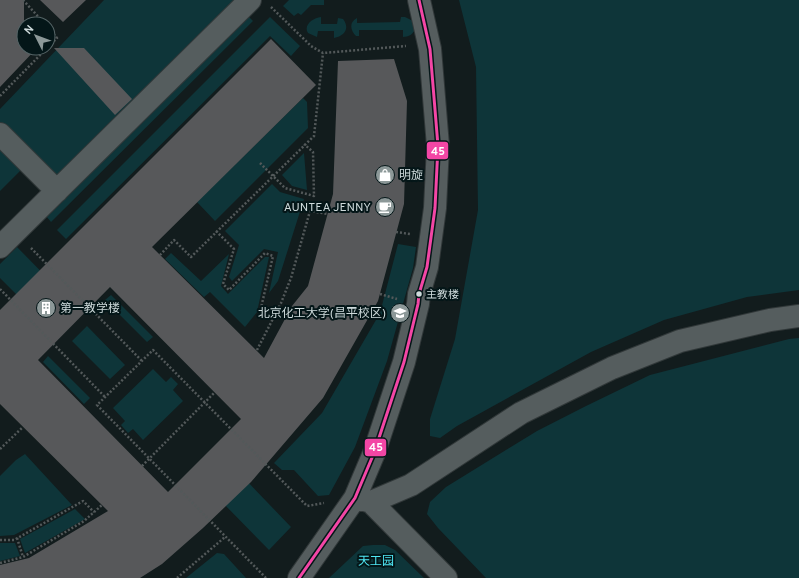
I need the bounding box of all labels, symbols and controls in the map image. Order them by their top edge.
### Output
north arrow [16,16,56,56]
text: N [21,22,37,38]
line badge: 45 [426,141,449,160]
text: 45 [431,145,445,159]
shop icon: 明旋 [374,164,396,186]
place label: 明旋 [399,168,423,184]
cafe icon: AUNTEA JENNY [374,196,396,218]
place label: AUNTEA JENNY [284,200,371,216]
place label: 主教楼 [426,288,459,302]
marker: 主教楼 [414,289,424,299]
building icon: 第一教学楼 [35,297,57,319]
place label: 第一教学楼 [60,301,120,317]
school or university icon: 北京化工大学(昌平校区) [389,302,411,324]
place label: 北京化工大学(昌平校区) [258,306,386,322]
line badge: 45 [364,438,387,457]
text: 45 [369,441,383,455]
park label: 天工园 [358,554,394,570]

